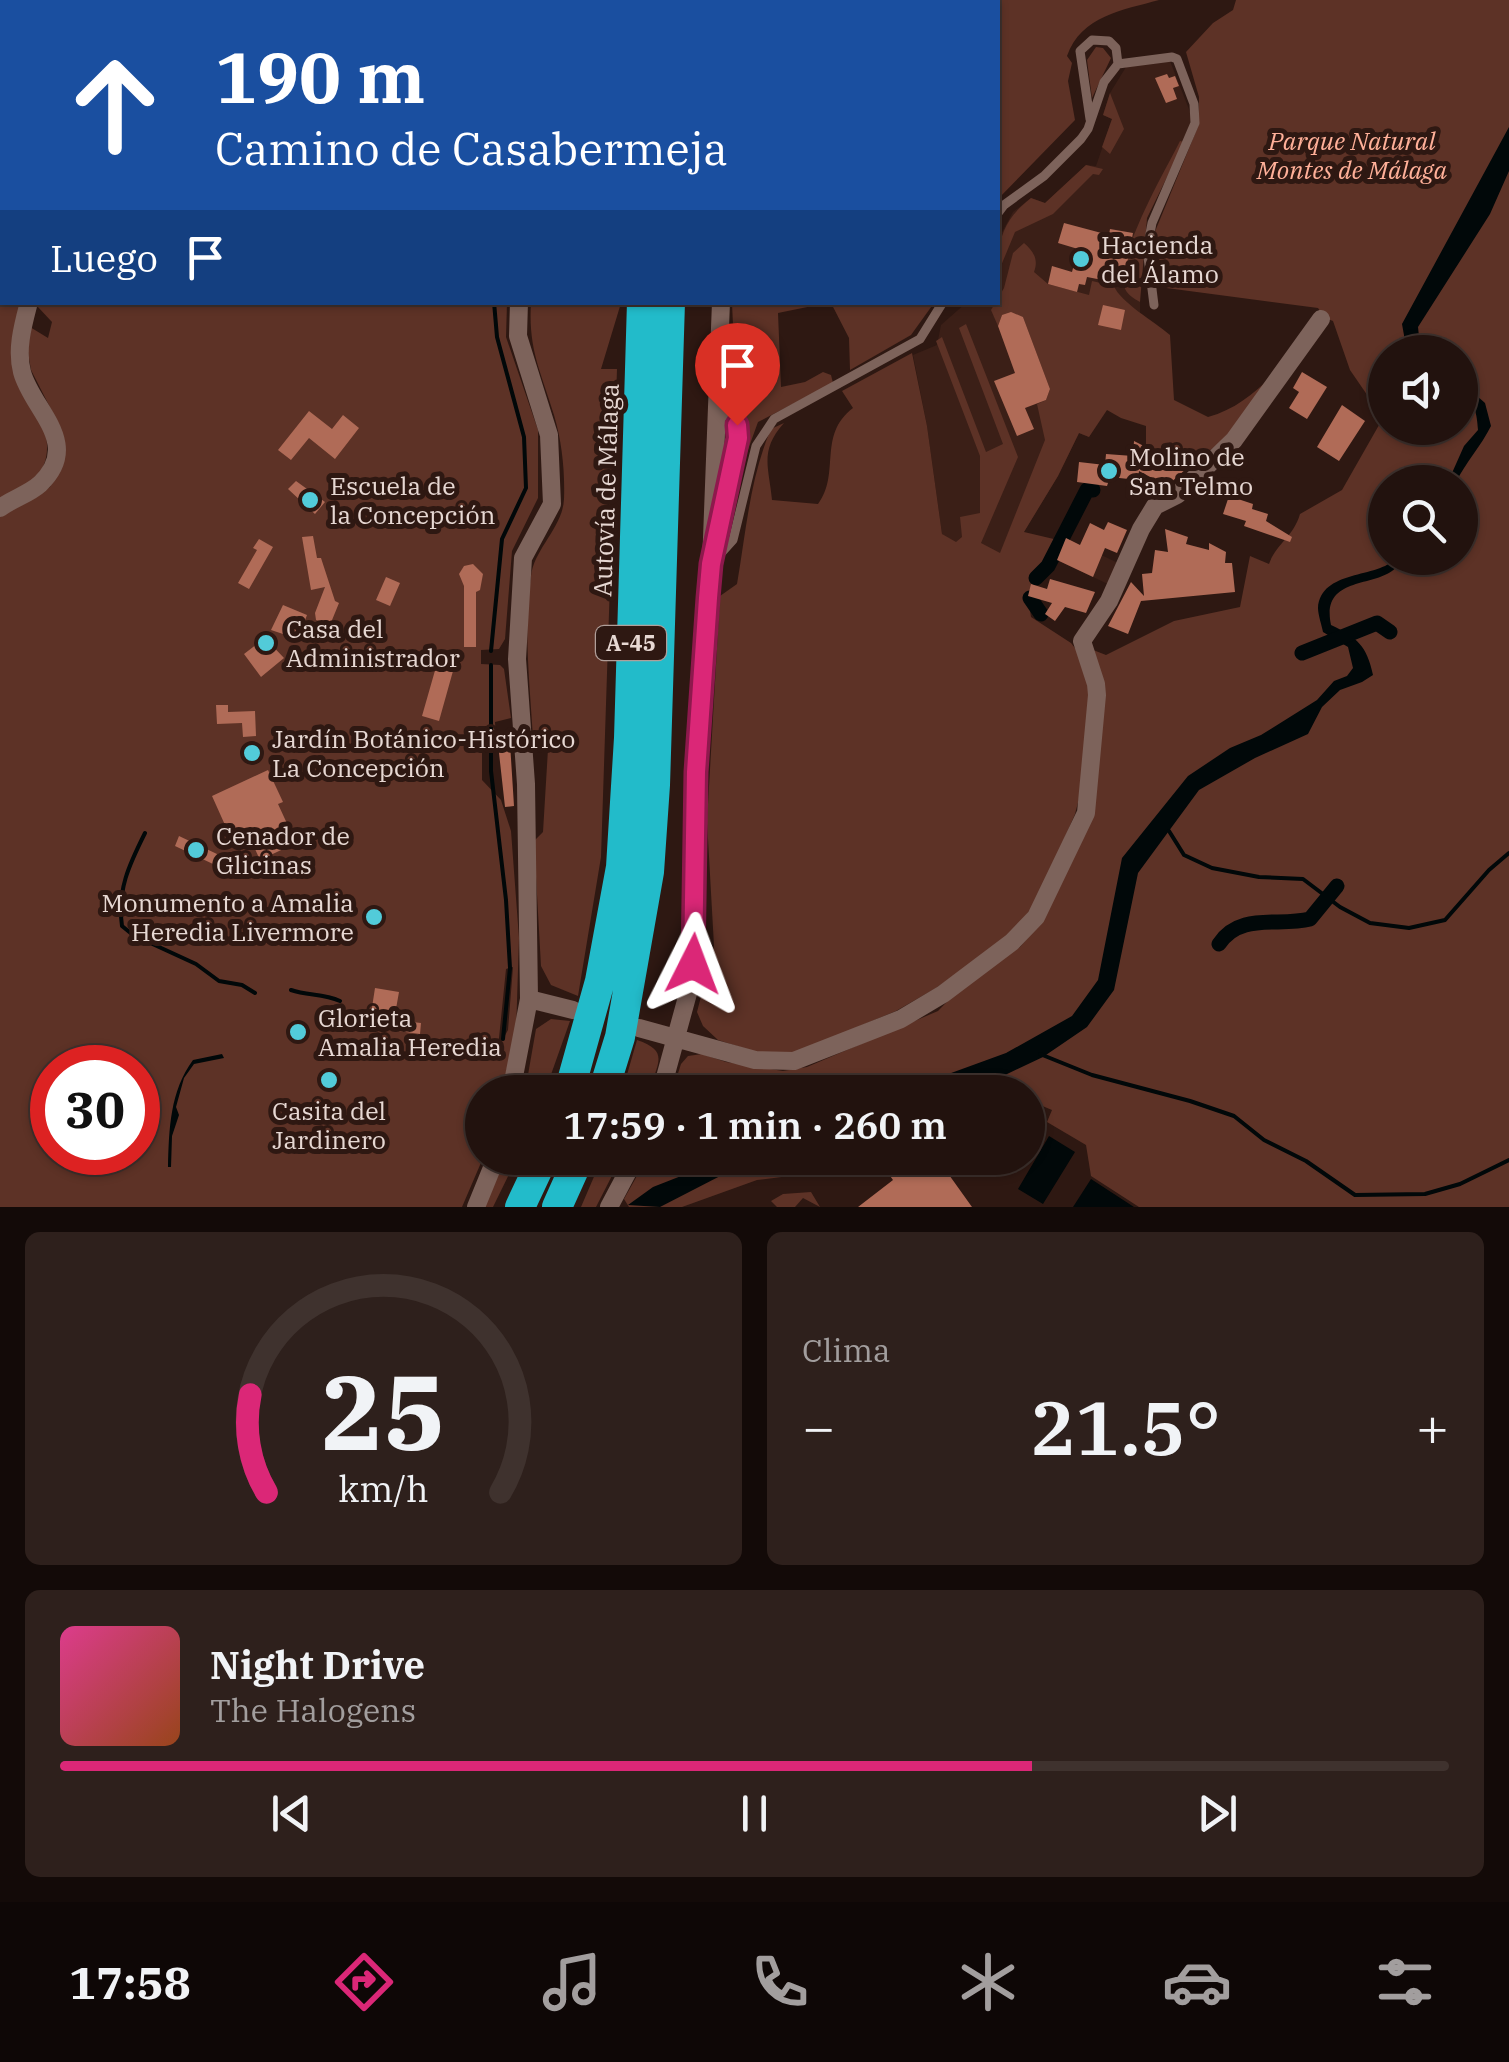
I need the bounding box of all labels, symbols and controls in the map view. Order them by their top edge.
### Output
text: 190 m [215,31,425,122]
icon: ahead [50,40,180,170]
text: Camino de Casabermeja [215,119,728,177]
park label: Parque Natural Montes de Málaga [1256,124,1448,186]
place label: Hacienda del Álamo [1101,228,1219,290]
icon: arrive [178,230,233,285]
text: Luego [50,233,158,282]
marker: Hacienda del Álamo [1070,248,1092,270]
pin [695,323,780,426]
map controls [1368,335,1478,575]
button: sound [1368,335,1478,445]
icon: arrive [710,338,765,393]
street label: Autovía de Málaga [585,383,626,597]
place label: Molino de San Telmo [1129,440,1253,502]
marker: Molino de San Telmo [1098,460,1120,482]
button: search [1368,465,1478,575]
place label: Escuela de la Concepción [330,469,496,531]
marker: Escuela de la Concepción [299,489,321,511]
place label: Casa del Administrador [286,612,460,674]
road number: A-45 [596,626,666,660]
marker: Casa del Administrador [255,632,277,654]
place label: Jardín Botánico-Histórico La Concepción [272,722,575,784]
marker: Jardín Botánico-Histórico La Concepción [241,742,263,764]
place label: Cenador de Glicinas [216,819,350,881]
marker: Cenador de Glicinas [185,839,207,861]
place label: Monumento a Amalia Heredia Livermore [102,886,354,948]
marker: Monumento a Amalia Heredia Livermore [363,906,385,928]
position arrow [641,912,745,1016]
place label: Glorieta Amalia Heredia [318,1001,502,1063]
marker: Glorieta Amalia Heredia [287,1021,309,1043]
speed limit sign: 30 [30,1045,160,1175]
marker: Casita del Jardinero [318,1069,340,1091]
place label: Casita del Jardinero [272,1094,386,1156]
text: 17:59 · 1 min · 260 m [563,1100,947,1149]
text: Clima [802,1329,890,1371]
text: 25 [321,1343,446,1479]
text: 21.5° [1030,1378,1221,1476]
text: − [802,1391,835,1462]
text: + [1416,1391,1449,1462]
text: km/h [338,1465,429,1512]
text: Night Drive [210,1640,425,1689]
text: The Halogens [210,1689,416,1731]
icon: previous [264,1786,319,1841]
icon: pause [727,1786,782,1841]
icon: next [1190,1786,1245,1841]
icon: directions [329,1947,399,2017]
icon: music [537,1947,607,2017]
icon: phone [745,1947,815,2017]
icon: climate [953,1947,1023,2017]
icon: car [1162,1947,1232,2017]
icon: filters [1370,1947,1440,2017]
text: 17:58 [69,1953,191,2011]

